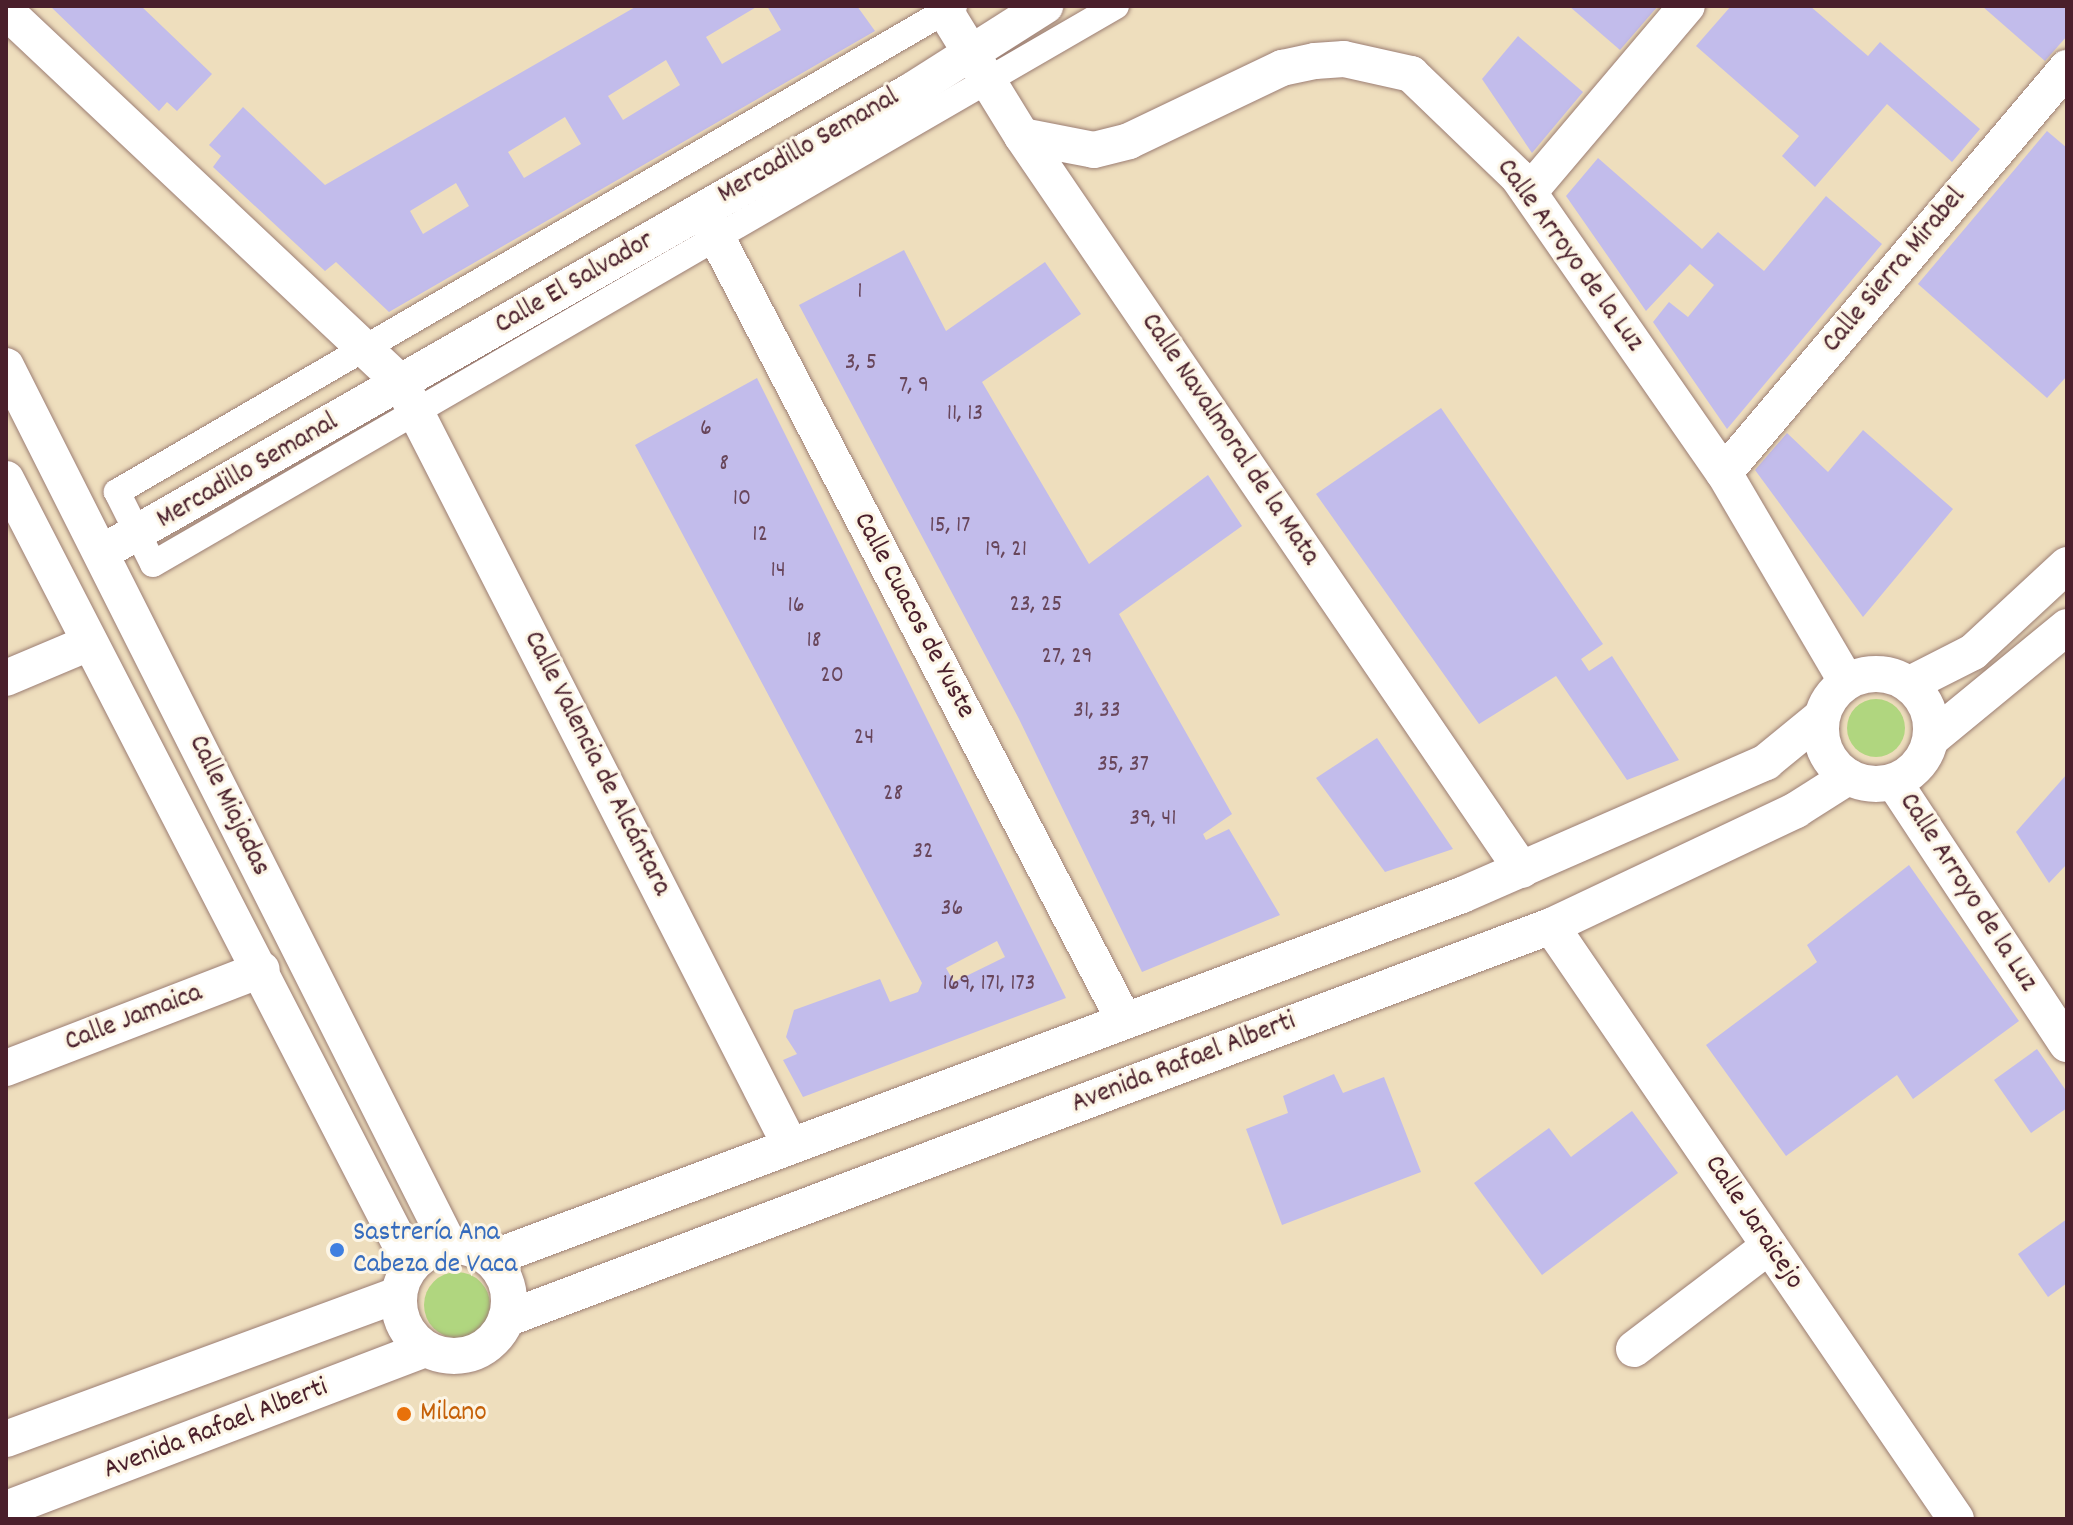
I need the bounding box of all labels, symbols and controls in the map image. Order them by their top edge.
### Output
street label: Mercadillo Semanal [712,82,906,212]
street label: Calle Arroyo de la Luz [1488,153,1650,359]
street label: Calle Sierra Mirabel [1816,182,1974,360]
street label: Calle El Salvador [490,225,660,343]
house number: 1 [857,279,863,307]
street label: Calle Navalmoral de la Mata [1132,308,1326,572]
house number: 3, 5 [845,350,877,378]
house number: 7, 9 [899,373,929,401]
house number: 11, 13 [947,401,983,429]
street label: Mercadillo Semanal [151,407,345,537]
house number: 6 [700,416,712,444]
house number: 8 [719,451,729,479]
house number: 10 [733,486,751,514]
street label: Calle Cuacos de Yuste [845,507,981,725]
house number: 15, 17 [930,513,970,541]
house number: 12 [752,522,768,550]
house number: 19, 21 [985,537,1027,565]
house number: 14 [770,558,786,586]
house number: 23, 25 [1010,592,1062,620]
house number: 16 [787,593,805,621]
street label: Calle Valencia de Alcántara [515,626,677,902]
house number: 18 [807,628,821,656]
house number: 27, 29 [1041,644,1093,672]
house number: 20 [820,663,844,691]
house number: 31, 33 [1073,698,1121,726]
house number: 24 [854,725,874,753]
street label: Calle Miajadas [180,730,276,882]
house number: 35, 37 [1097,752,1149,780]
house number: 28 [883,781,903,809]
street label: Calle Arroyo de la Luz [1890,787,2044,999]
house number: 39, 41 [1130,806,1176,834]
house number: 32 [912,839,934,867]
house number: 36 [941,896,963,924]
house number: 169, 171, 173 [943,971,1035,999]
street label: Calle Jamaica [61,977,207,1061]
street label: Avenida Rafael Alberti [1067,1006,1301,1122]
street label: Calle Jaraicejo [1696,1150,1810,1296]
place label: Sastrería Ana Cabeza de Vaca [353,1217,517,1283]
marker: Sastrería Ana Cabeza de Vaca [328,1241,346,1259]
street label: Avenida Rafael Alberti [99,1372,333,1488]
place label: Milano [420,1397,487,1431]
marker: Milano [395,1405,413,1423]

